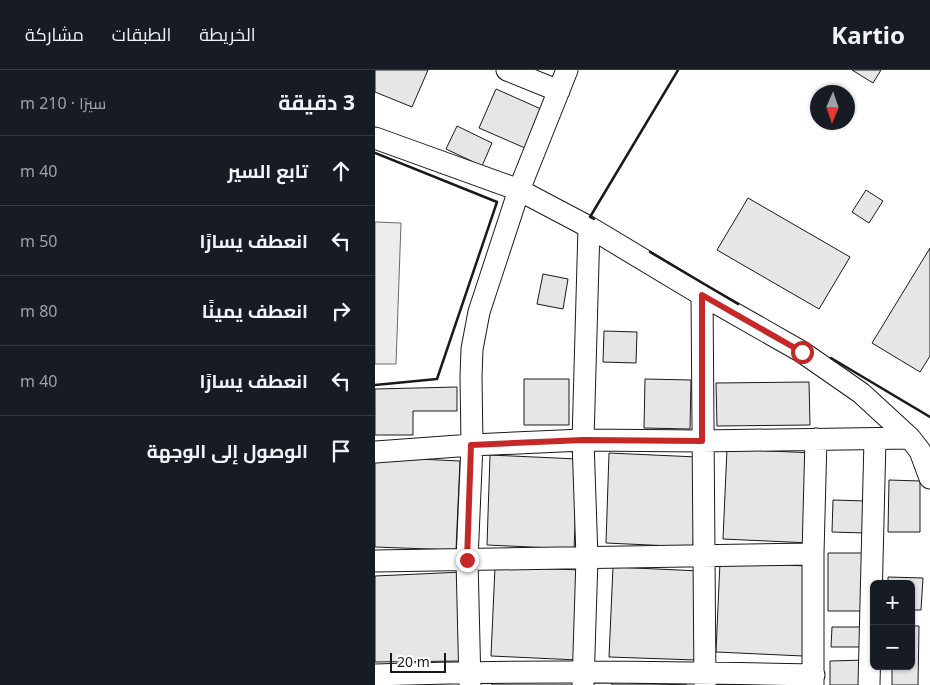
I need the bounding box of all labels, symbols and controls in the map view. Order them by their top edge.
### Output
text: Kartio [831,18,905,51]
text: مشاركة [25,22,84,46]
text: الطبقات [112,22,171,46]
text: الخريطة [199,22,256,46]
north arrow [810,85,855,130]
text: 3 دقيقة [278,88,355,116]
text: سيرًا · 210 m [20,92,106,114]
icon: ahead [327,157,355,185]
text: تابع السير [228,158,308,184]
text: 40 m [20,160,57,182]
icon: left [327,227,355,255]
text: انعطف يسارًا [199,228,308,254]
text: 50 m [20,230,57,252]
icon: right [327,297,355,325]
text: انعطف يمينًا [202,298,308,324]
text: 80 m [20,300,57,322]
route start [791,341,814,364]
icon: left [327,367,355,395]
text: انعطف يسارًا [199,368,308,394]
text: 40 m [20,370,57,392]
icon: arrive [327,437,355,465]
text: الوصول إلى الوجهة [147,438,308,464]
route end [456,549,479,572]
map controls [870,580,915,670]
button: + [870,580,915,625]
button: − [870,625,915,670]
scale bar [390,650,446,673]
text: 20 m [397,652,430,671]

